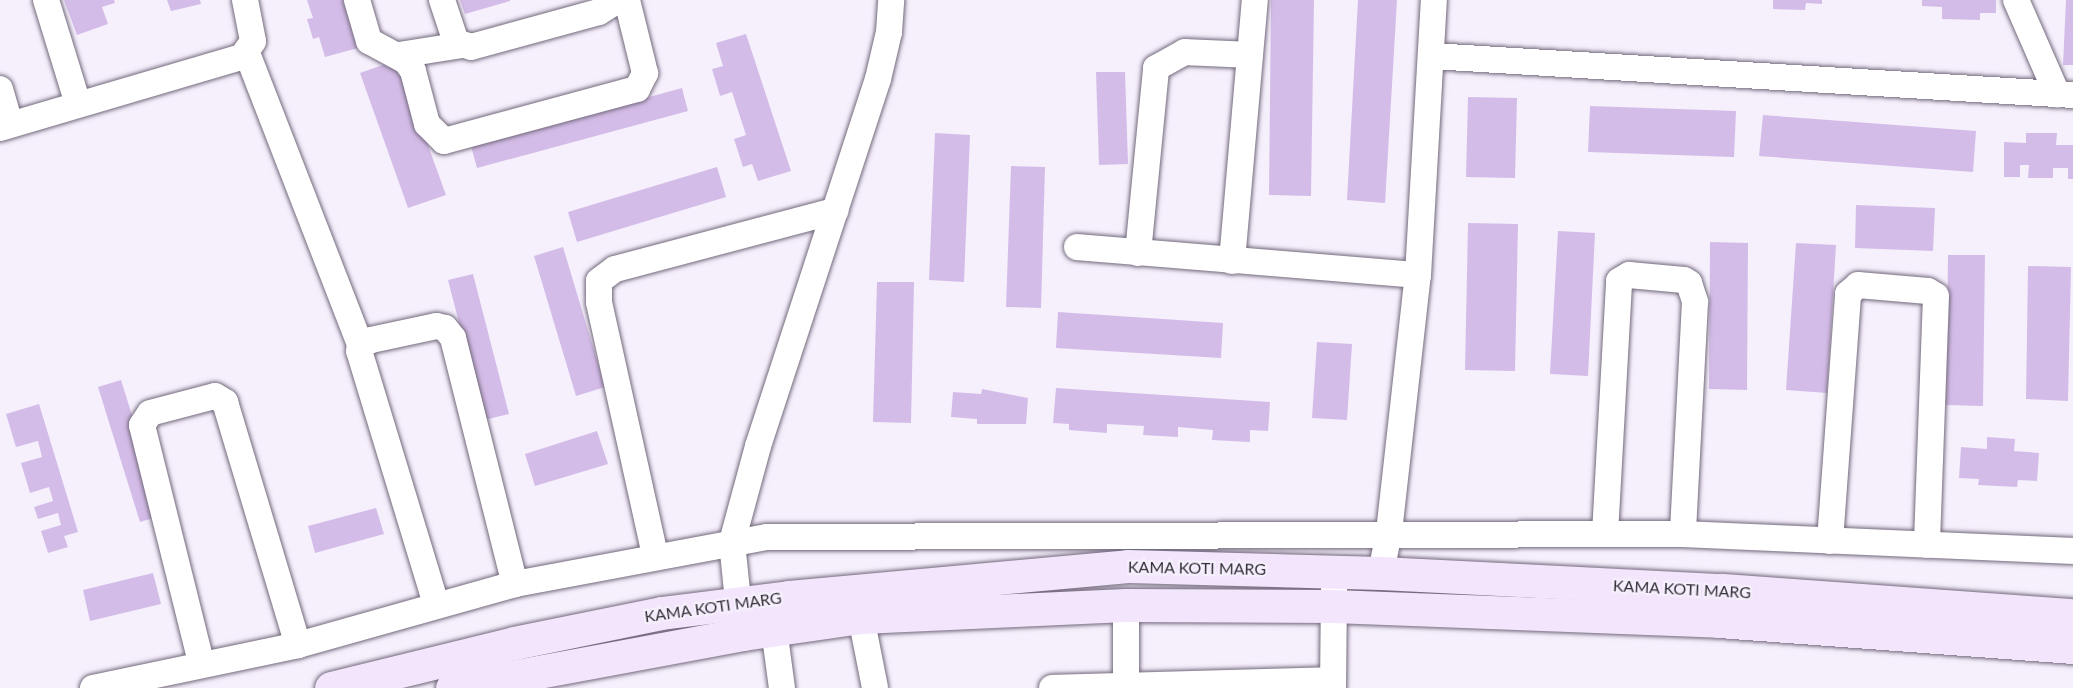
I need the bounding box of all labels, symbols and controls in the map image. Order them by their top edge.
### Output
street label: KAMA KOTI MARG [1127,557,1267,579]
street label: KAMA KOTI MARG [1612,576,1752,602]
street label: KAMA KOTI MARG [643,588,783,626]

